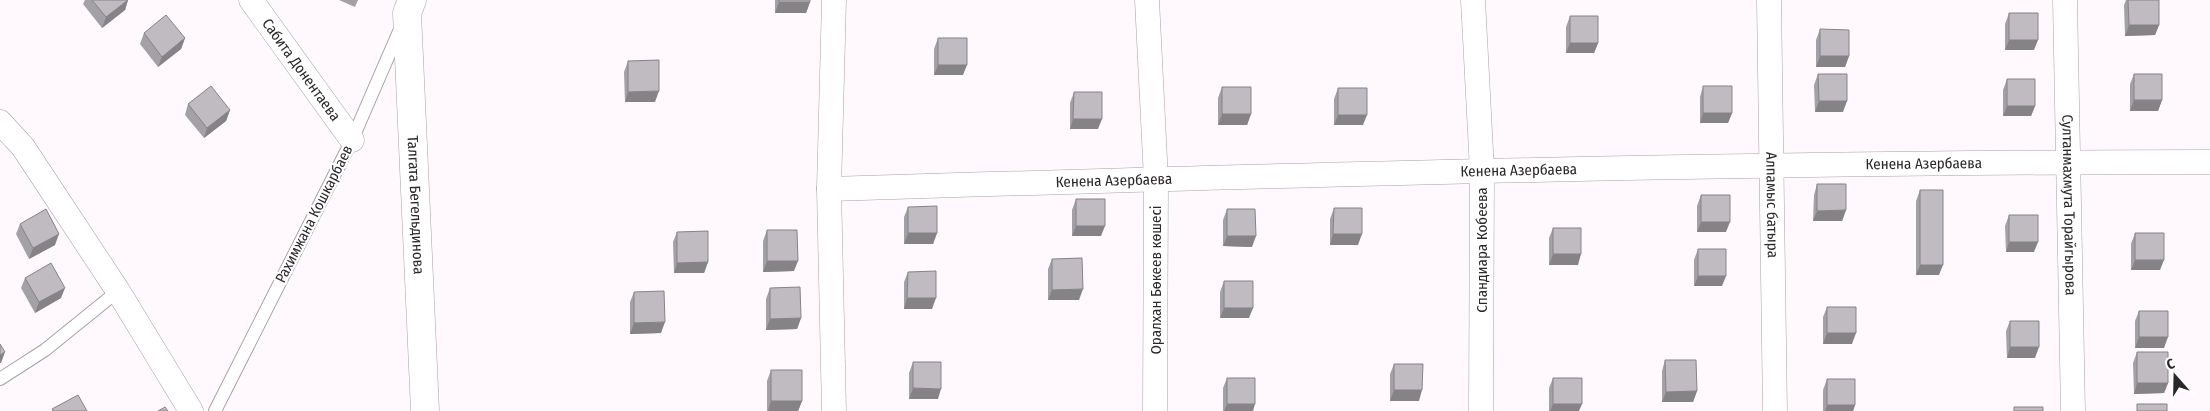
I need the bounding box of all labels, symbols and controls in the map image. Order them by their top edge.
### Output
street label: Сабита Донентаева [258,15,344,124]
street label: Султанмахмута Торайгырова [2058,114,2080,296]
street label: Талгата Бегельдинова [404,135,428,275]
street label: Рахимжана Кошкарбаев [271,142,357,286]
street label: Алпамыс батыра [1762,152,1782,258]
street label: Кенена Азербаева [1865,154,1982,173]
street label: Кенена Азербаева [1460,160,1577,181]
street label: Кенена Азербаева [1055,170,1172,191]
street label: Спандиара Кобеева [1473,187,1491,313]
street label: Оралхан Бөкеев көшесі [1147,205,1165,355]
north arrow [2150,351,2200,401]
text: С [2164,355,2178,373]

